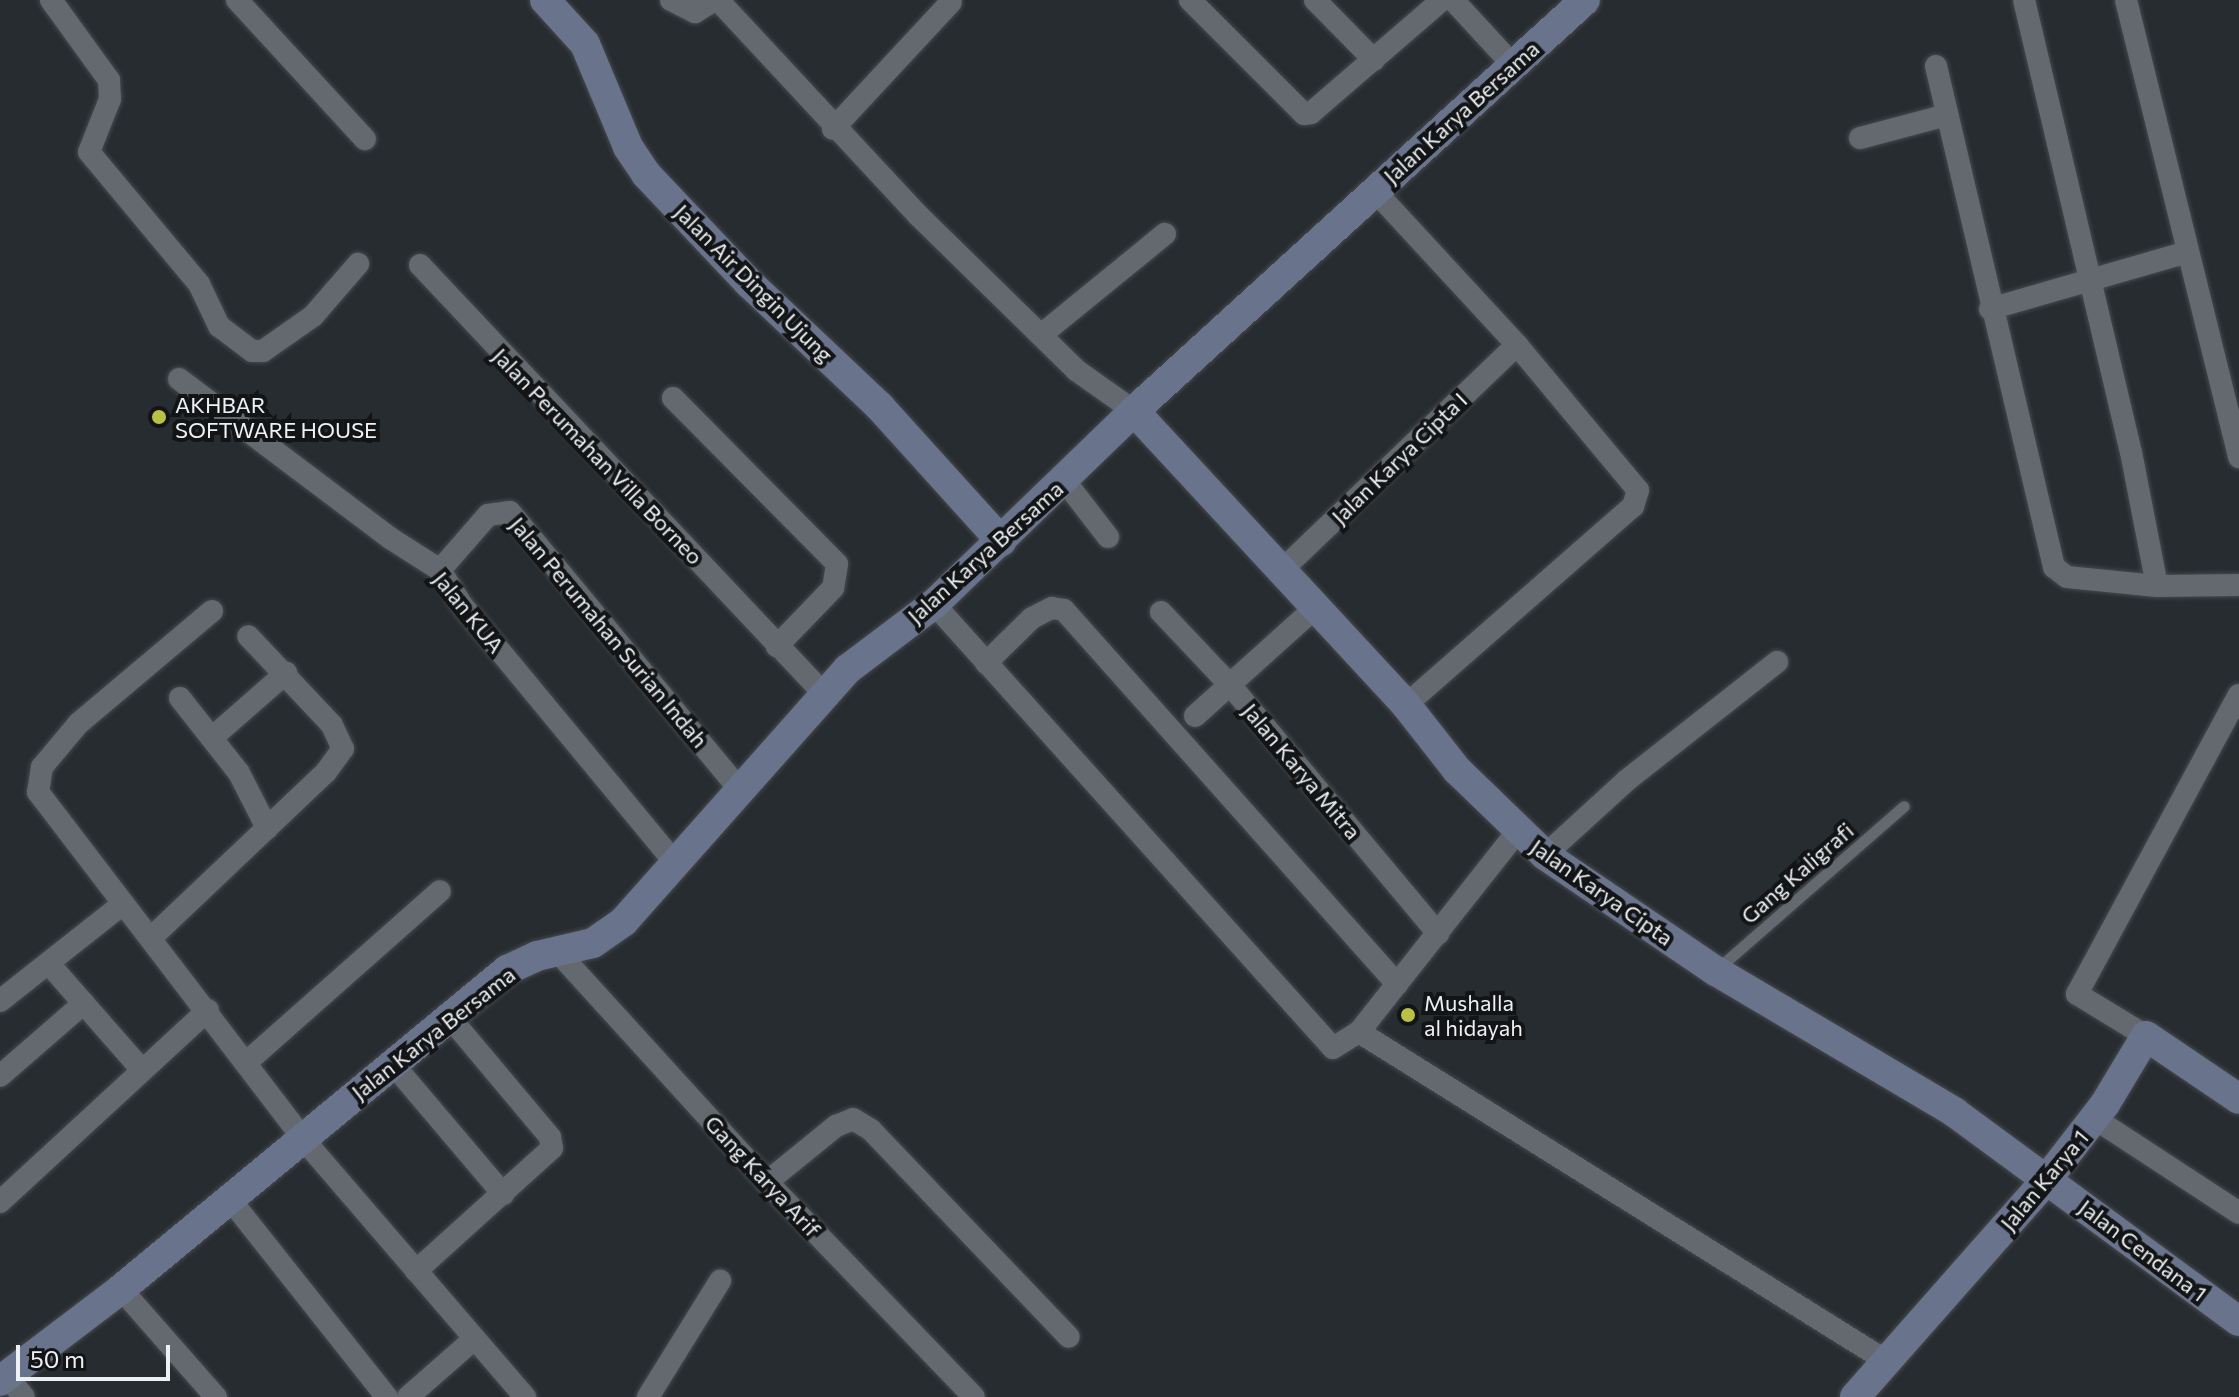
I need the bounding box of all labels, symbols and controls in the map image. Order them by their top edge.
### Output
street label: Jalan Karya Bersama [1378,35,1544,189]
street label: Jalan Air Dingin Ujung [669,198,839,368]
street label: Jalan Perumahan Villa Borneo [488,342,708,570]
street label: Jalan Karya Cipta I [1326,387,1472,529]
place label: AKHBAR SOFTWARE HOUSE [175,391,377,442]
marker: AKHBAR SOFTWARE HOUSE [150,408,168,426]
street label: Jalan Karya Bersama [902,475,1068,629]
street label: Jalan Perumahan Surian Indah [505,511,713,753]
street label: Jalan KUA [428,566,510,658]
street label: Jalan Karya Mitra [1237,698,1367,844]
street label: Gang Kaligrafi [1735,817,1859,929]
street label: Jalan Karya Cipta [1526,833,1678,951]
street label: Jalan Karya Bersama [346,961,520,1105]
place label: Mushalla al hidayah [1424,989,1523,1040]
marker: Mushalla al hidayah [1399,1006,1417,1024]
street label: Gang Karya Arif [700,1110,826,1242]
street label: Jalan Karya 1 [1994,1124,2094,1236]
street label: Jalan Cendana 1 [2074,1193,2212,1307]
scale bar [20,1329,174,1379]
text: 50 m [30,1344,85,1373]

